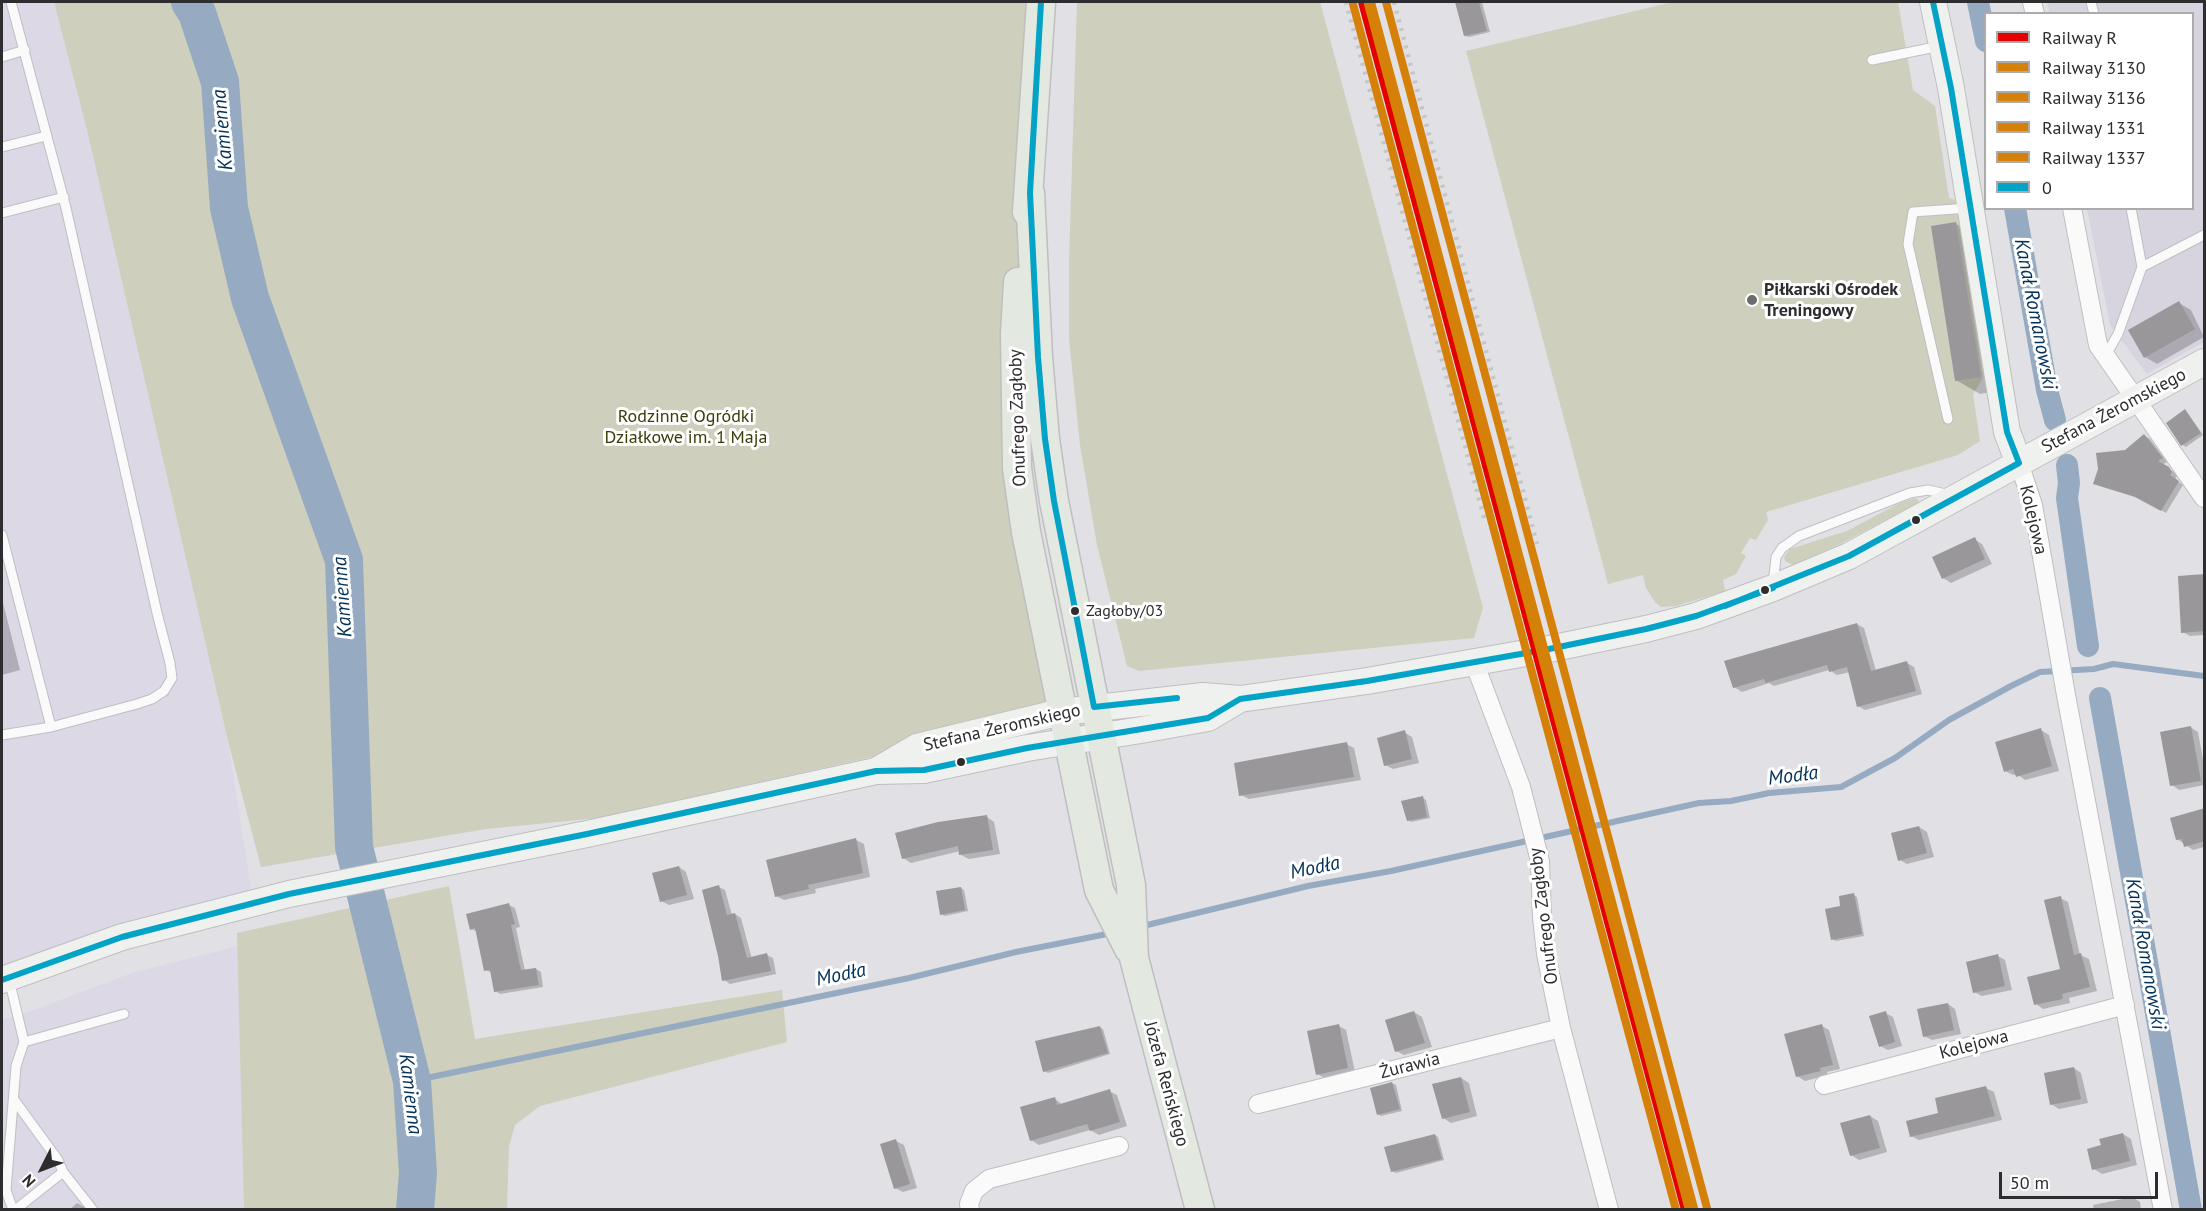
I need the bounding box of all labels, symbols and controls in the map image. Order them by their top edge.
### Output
legend [1984,12,2194,210]
text: Railway R [2042,26,2117,49]
text: Railway 3130 [2042,56,2145,79]
text: Railway 3136 [2042,86,2145,109]
water label: Kamienna [208,89,238,171]
text: Railway 1331 [2042,116,2145,139]
text: Railway 1337 [2042,146,2145,169]
text: 0 [2042,176,2052,199]
water label: Kanał Romanowski [2009,237,2061,391]
place label: Piłkarski Ośrodek Treningowy [1764,279,1898,322]
marker: Piłkarski Ośrodek Treningowy [1745,293,1759,307]
street label: Onufrego Zagłoby [1005,349,1031,487]
street label: Stefana Żeromskiego [2038,364,2190,458]
park label: Rodzinne Ogródki Działkowe im. 1 Maja [605,406,767,448]
street label: Kolejowa [2015,483,2051,557]
unlabelled marker [1910,514,1922,526]
water label: Kamienna [328,556,358,638]
unlabelled marker [1759,584,1771,596]
place label: Zagłoby/03 [1086,601,1163,621]
marker: Zagłoby/03 [1069,605,1081,617]
street label: Stefana Żeromskiego [921,699,1083,757]
unlabelled marker [955,756,967,768]
water label: Modła [1767,761,1819,791]
street label: Onufrego Zagłoby [1525,846,1563,986]
water label: Modła [1288,851,1342,885]
water label: Kanał Romanowski [2120,876,2170,1032]
water label: Modła [814,958,868,992]
street label: Józefa Reńskiego [1139,1019,1193,1149]
street label: Kolejowa [1937,1025,2011,1065]
street label: Żurawia [1378,1048,1442,1084]
water label: Kamienna [393,1052,427,1136]
north arrow [12,1139,72,1199]
scale bar [2002,1160,2161,1198]
text: N [18,1170,40,1192]
text: 50 m [2010,1171,2049,1194]

